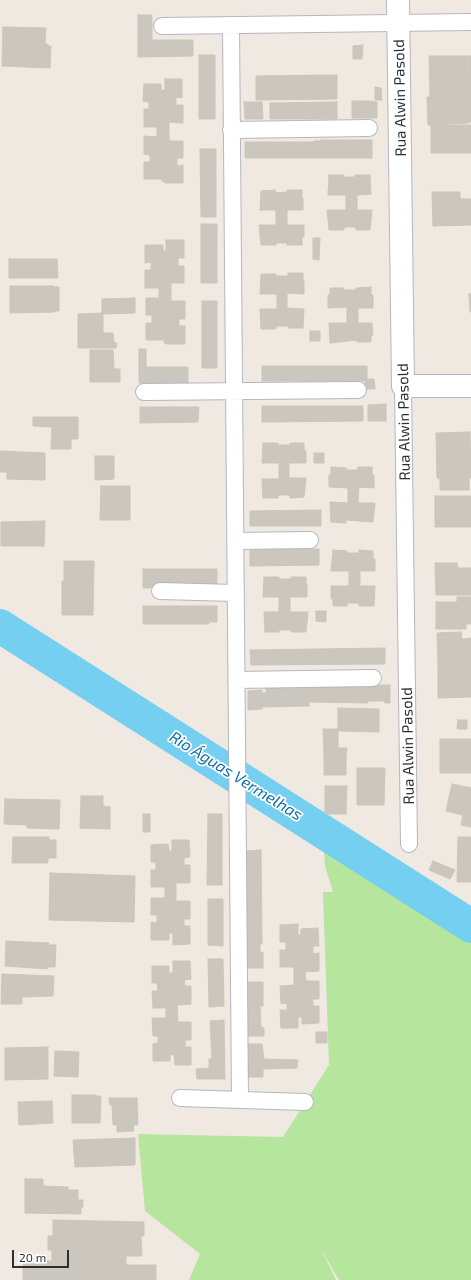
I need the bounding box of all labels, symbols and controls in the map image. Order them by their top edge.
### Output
street label: Rua Alwin Pasold [390,39,410,157]
street label: Rua Alwin Pasold [394,363,414,481]
street label: Rua Alwin Pasold [398,687,418,805]
water label: Rio Águas Vermelhas [166,727,306,825]
scale bar [14,1242,71,1268]
text: 20 m [19,1250,46,1264]

